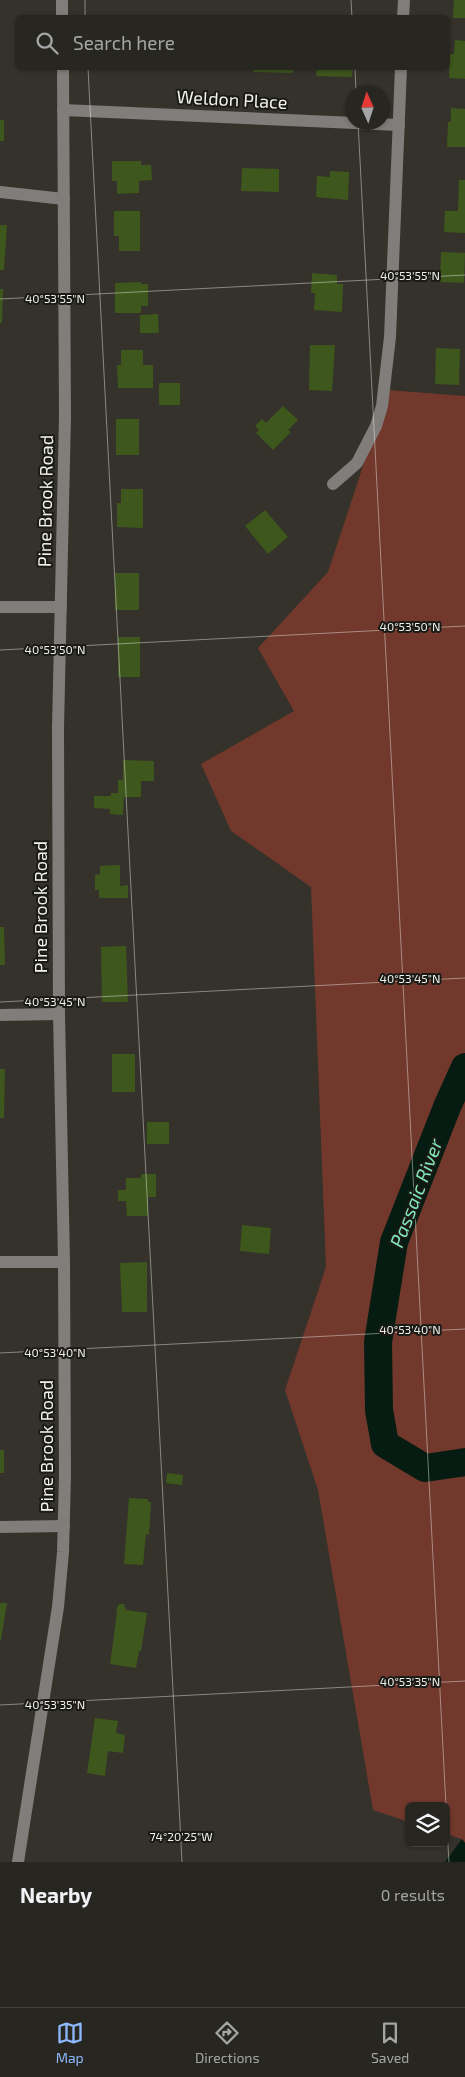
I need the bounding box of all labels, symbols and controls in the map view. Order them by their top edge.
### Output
search box [15,15,450,70]
icon: search [33,29,61,57]
text: Search here [73,31,175,54]
street label: Weldon Place [176,85,288,113]
north arrow [345,85,390,130]
text: 40°53'55"N [380,268,440,282]
text: 40°53'55"N [25,291,85,305]
street label: Pine Brook Road [33,435,57,567]
text: 40°53'50"N [380,619,440,633]
text: 40°53'50"N [25,642,85,656]
street label: Pine Brook Road [29,841,51,973]
text: 40°53'45"N [380,971,440,985]
text: 40°53'45"N [25,994,85,1008]
water label: Passaic River [384,1135,447,1250]
text: 40°53'40"N [379,1322,441,1336]
text: 40°53'40"N [24,1345,86,1359]
street label: Pine Brook Road [35,1380,57,1512]
text: 40°53'35"N [380,1674,440,1688]
text: 40°53'35"N [25,1697,85,1711]
map controls [405,1802,450,1847]
button: layers [405,1802,450,1847]
text: 74°20'25"W [149,1829,213,1843]
text: Nearby [20,1882,92,1907]
text: 0 results [381,1885,445,1904]
tab: Map [56,2019,84,2066]
tab: Directions [195,2019,260,2066]
tab: Saved [371,2019,409,2066]

